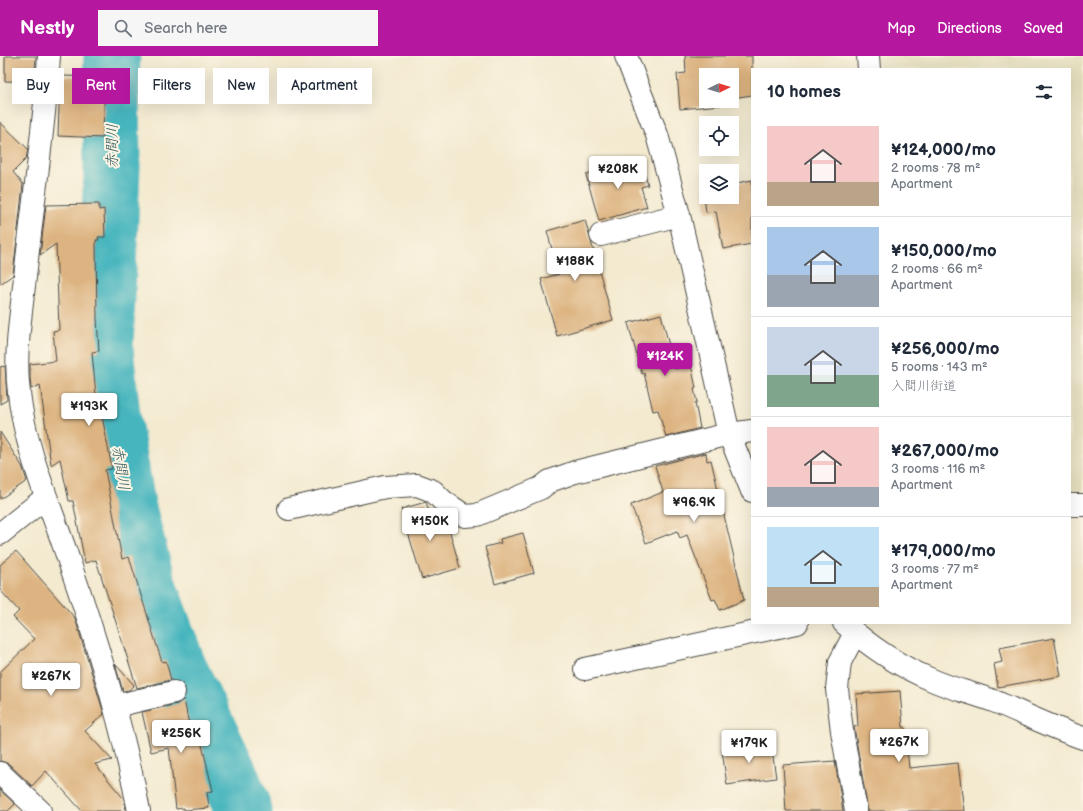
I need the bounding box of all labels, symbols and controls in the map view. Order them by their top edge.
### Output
search box [98,10,378,46]
text: Nestly [20,17,74,40]
icon: search [112,17,134,39]
text: Search here [144,19,227,38]
text: Map [887,20,915,37]
text: Directions [937,20,1002,37]
text: Saved [1024,20,1063,37]
chip: Buy [12,68,64,104]
chip: Rent [72,68,130,104]
chip: Filters [138,68,205,104]
chip: New [213,68,269,104]
chip: Apartment [277,68,372,104]
north arrow [699,68,739,108]
map controls [699,68,739,204]
icon: filters [1033,81,1055,103]
text: 10 homes [767,82,841,102]
button: locate [699,116,739,156]
water label: 赤間川 [103,123,122,169]
text: ¥124,000/mo [891,140,996,160]
icon: home [799,142,847,190]
pin: ¥208K [590,156,646,190]
text: 2 rooms · 78 m² [891,160,981,176]
text: ¥208K [598,161,638,177]
button: layers [699,164,739,204]
text: Apartment [891,176,952,192]
text: ¥150,000/mo [891,241,997,261]
icon: home [799,243,847,291]
pin: ¥188K [547,248,603,282]
text: ¥188K [556,253,594,269]
text: 2 rooms · 66 m² [891,261,983,277]
text: Apartment [891,277,952,293]
text: ¥256,000/mo [891,339,999,359]
pin: ¥124K [637,343,693,377]
icon: home [799,343,847,391]
text: ¥124K [646,348,684,364]
text: 5 rooms · 143 m² [891,359,988,375]
text: 入間川街道 [891,378,956,394]
pin: ¥193K [61,393,117,427]
text: ¥193K [70,398,108,414]
text: ¥267,000/mo [891,441,999,461]
icon: home [799,443,847,491]
water label: 赤間川 [108,444,133,492]
text: 3 rooms · 116 m² [891,461,985,477]
text: Apartment [891,477,952,493]
pin: ¥96.9K [661,489,727,523]
text: ¥96.9K [673,494,715,510]
pin: ¥150K [402,508,458,542]
text: ¥150K [411,513,449,529]
text: ¥179,000/mo [891,541,996,561]
icon: home [799,543,847,591]
text: 3 rooms · 77 m² [891,561,979,577]
text: Apartment [891,577,952,593]
pin: ¥267K [23,663,79,697]
text: ¥267K [31,668,71,684]
pin: ¥256K [153,720,209,754]
text: ¥256K [161,725,201,741]
pin: ¥267K [871,729,927,763]
pin: ¥179K [721,730,777,764]
text: ¥267K [879,734,919,750]
text: ¥179K [730,735,768,751]

